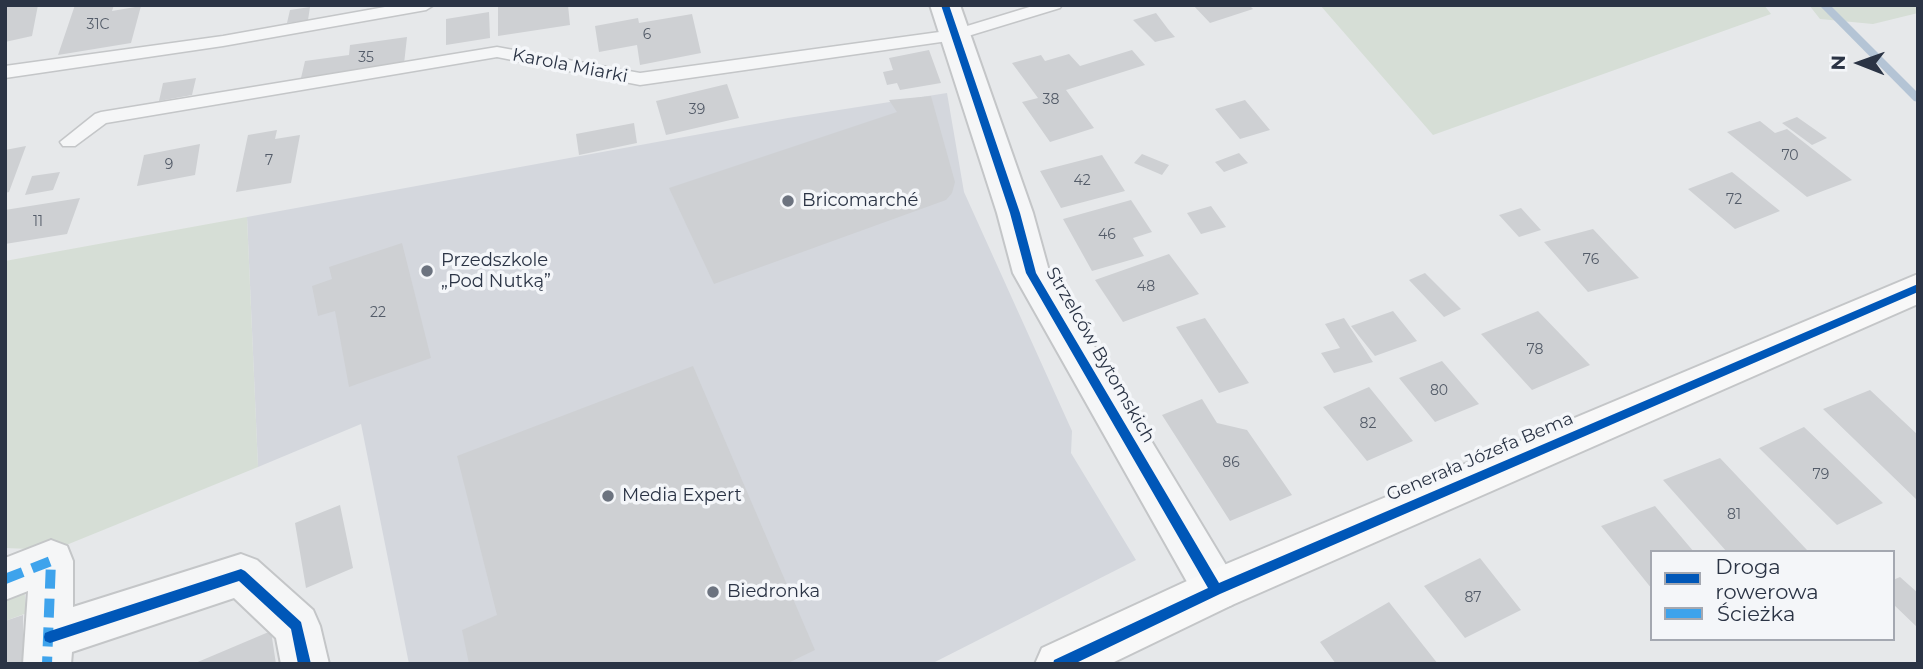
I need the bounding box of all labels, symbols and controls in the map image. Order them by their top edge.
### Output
house number: 31C [87,17,109,33]
house number: 6 [643,27,651,43]
north arrow [1825,28,1895,98]
street label: Karola Miarki [511,44,629,88]
house number: 35 [358,50,374,66]
text: N [1827,55,1850,71]
house number: 38 [1043,92,1059,108]
house number: 39 [689,102,705,118]
house number: 70 [1781,148,1799,164]
house number: 7 [265,153,273,169]
house number: 9 [165,157,173,173]
house number: 42 [1073,173,1091,189]
place label: Bricomarché [802,190,918,212]
house number: 72 [1726,192,1742,208]
marker: Bricomarché [780,193,796,209]
house number: 11 [33,214,43,230]
house number: 46 [1098,227,1116,243]
place label: Przedszkole „Pod Nutką” [441,250,551,292]
house number: 76 [1583,252,1599,268]
marker: Przedszkole „Pod Nutką” [419,263,435,279]
street label: Strzelców Bytomskich [1041,263,1159,447]
house number: 48 [1137,279,1155,295]
house number: 22 [370,305,386,321]
house number: 78 [1527,342,1543,358]
house number: 80 [1430,383,1448,399]
street label: Generała Józefa Bema [1383,408,1577,506]
house number: 82 [1360,416,1376,432]
house number: 86 [1222,455,1240,471]
house number: 79 [1813,467,1829,483]
place label: Media Expert [622,485,742,507]
marker: Media Expert [600,488,616,504]
house number: 81 [1727,507,1741,523]
legend [1650,550,1895,641]
text: Droga rowerowa [1715,554,1819,604]
place label: Biedronka [727,581,820,603]
marker: Biedronka [705,584,721,600]
house number: 87 [1464,590,1482,606]
text: Ścieżka [1717,601,1795,626]

